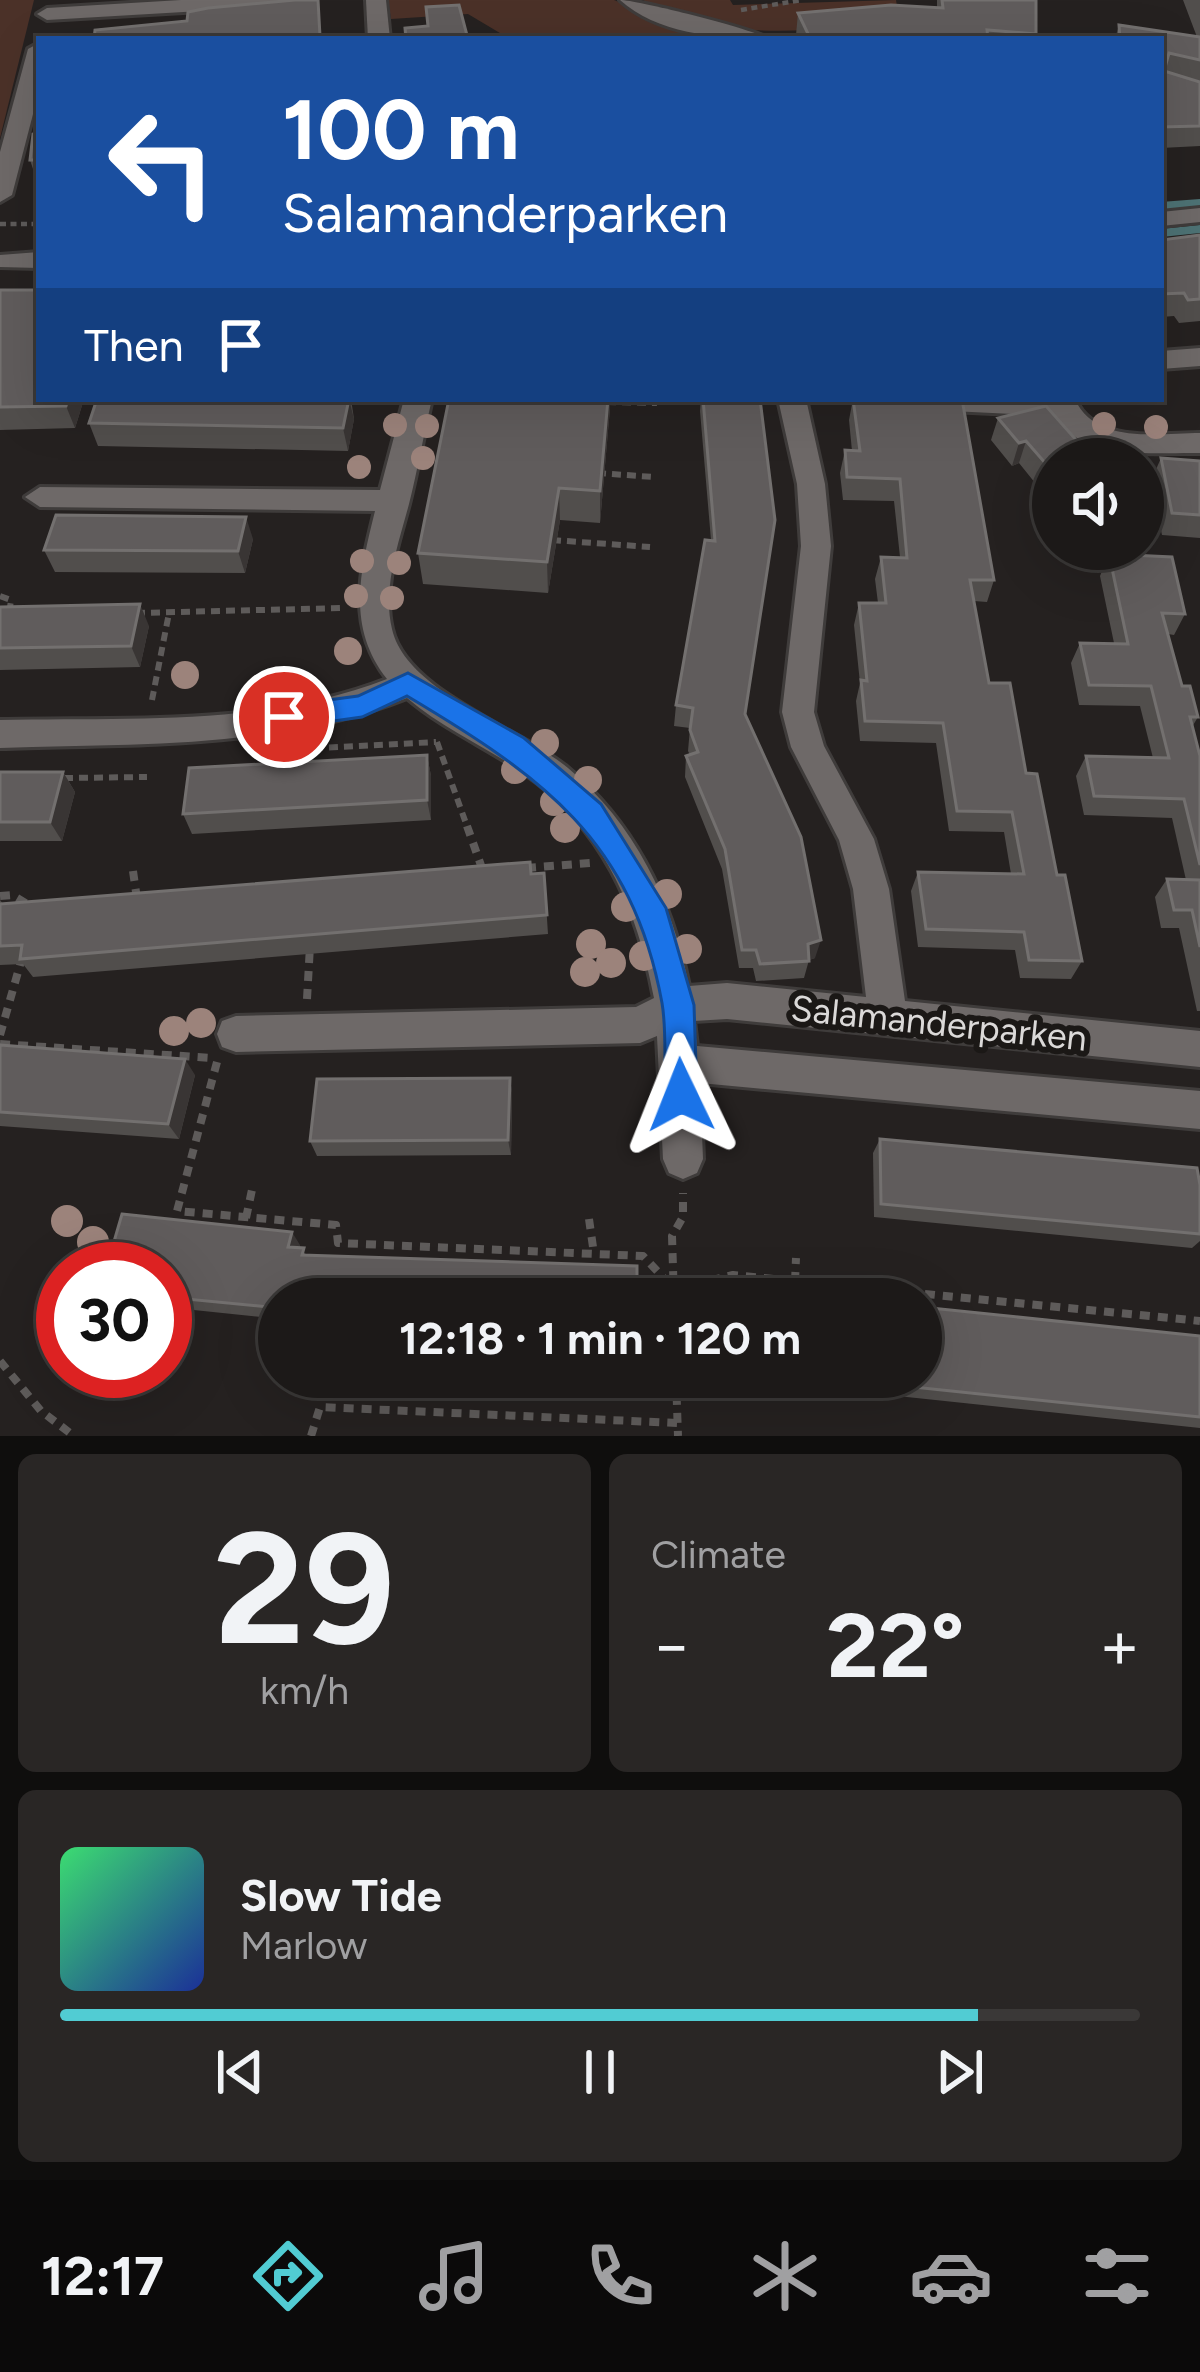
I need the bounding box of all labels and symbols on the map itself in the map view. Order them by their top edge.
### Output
pin [233,666,335,768]
street label: Salamanderparken [789,986,1089,1060]
position arrow [618,1032,744,1158]
speed limit sign: 30 [36,1242,192,1398]

